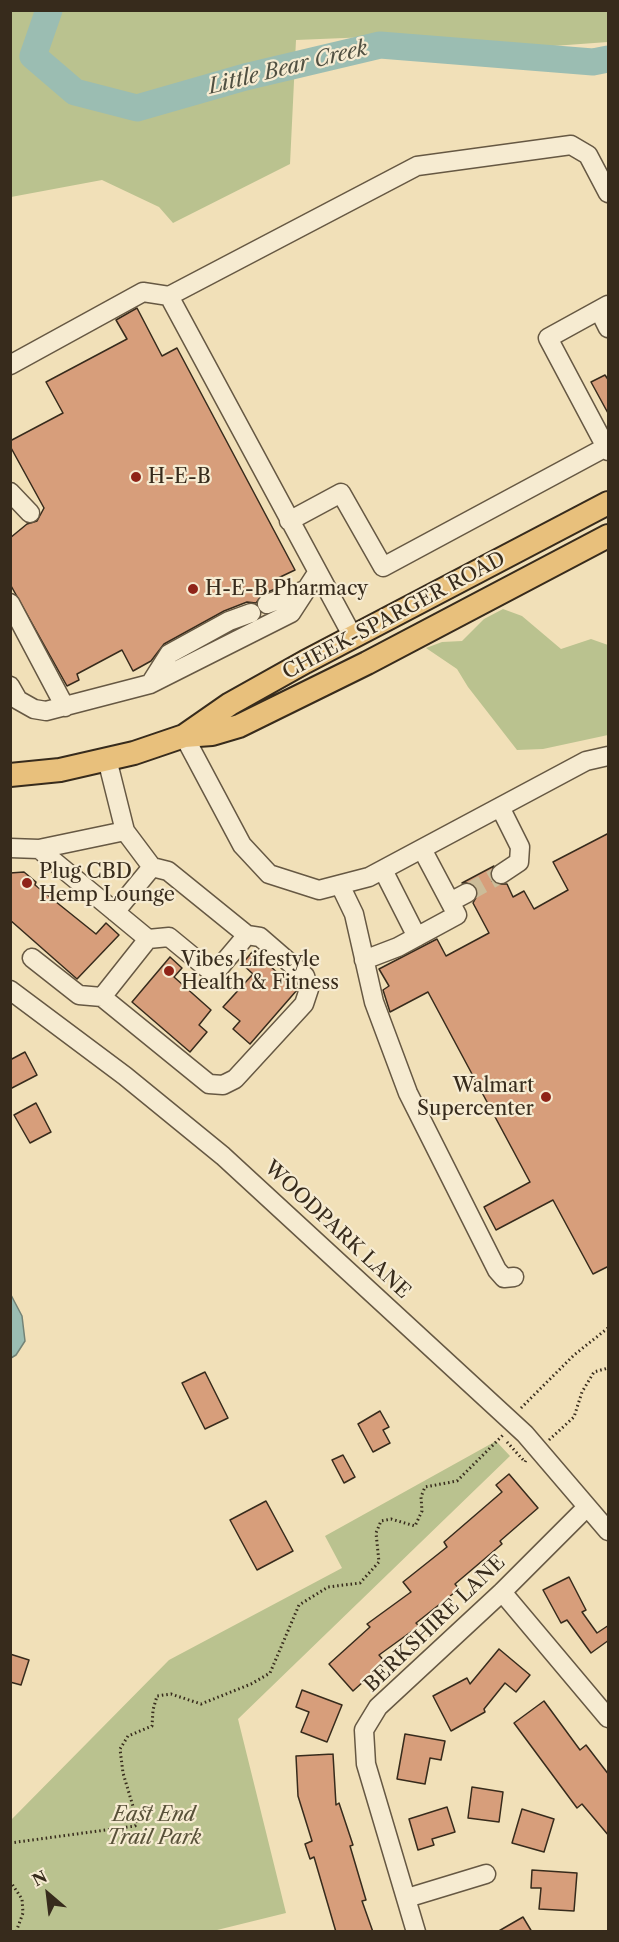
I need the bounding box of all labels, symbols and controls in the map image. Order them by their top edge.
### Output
water label: Little Bear Creek [206,36,370,100]
place label: H-E-B [148,465,211,489]
marker: H-E-B [129,470,143,484]
street label: CHEEK-SPARGER ROAD [279,547,509,685]
place label: H-E-B Pharmacy [205,577,368,601]
marker: H-E-B Pharmacy [186,582,200,596]
place label: Plug CBD Hemp Lounge [39,860,175,907]
marker: Plug CBD Hemp Lounge [20,876,34,890]
place label: Vibes Lifestyle Health & Fitness [181,948,339,995]
marker: Vibes Lifestyle Health & Fitness [162,964,176,978]
place label: Walmart Supercenter [417,1074,534,1121]
marker: Walmart Supercenter [539,1090,553,1104]
street label: WOODPARK LANE [259,1156,415,1304]
street label: BERKSHIRE LANE [360,1551,510,1697]
park label: East End Trail Park [107,1803,201,1850]
north arrow [18,1864,78,1924]
text: N [29,1866,50,1890]

